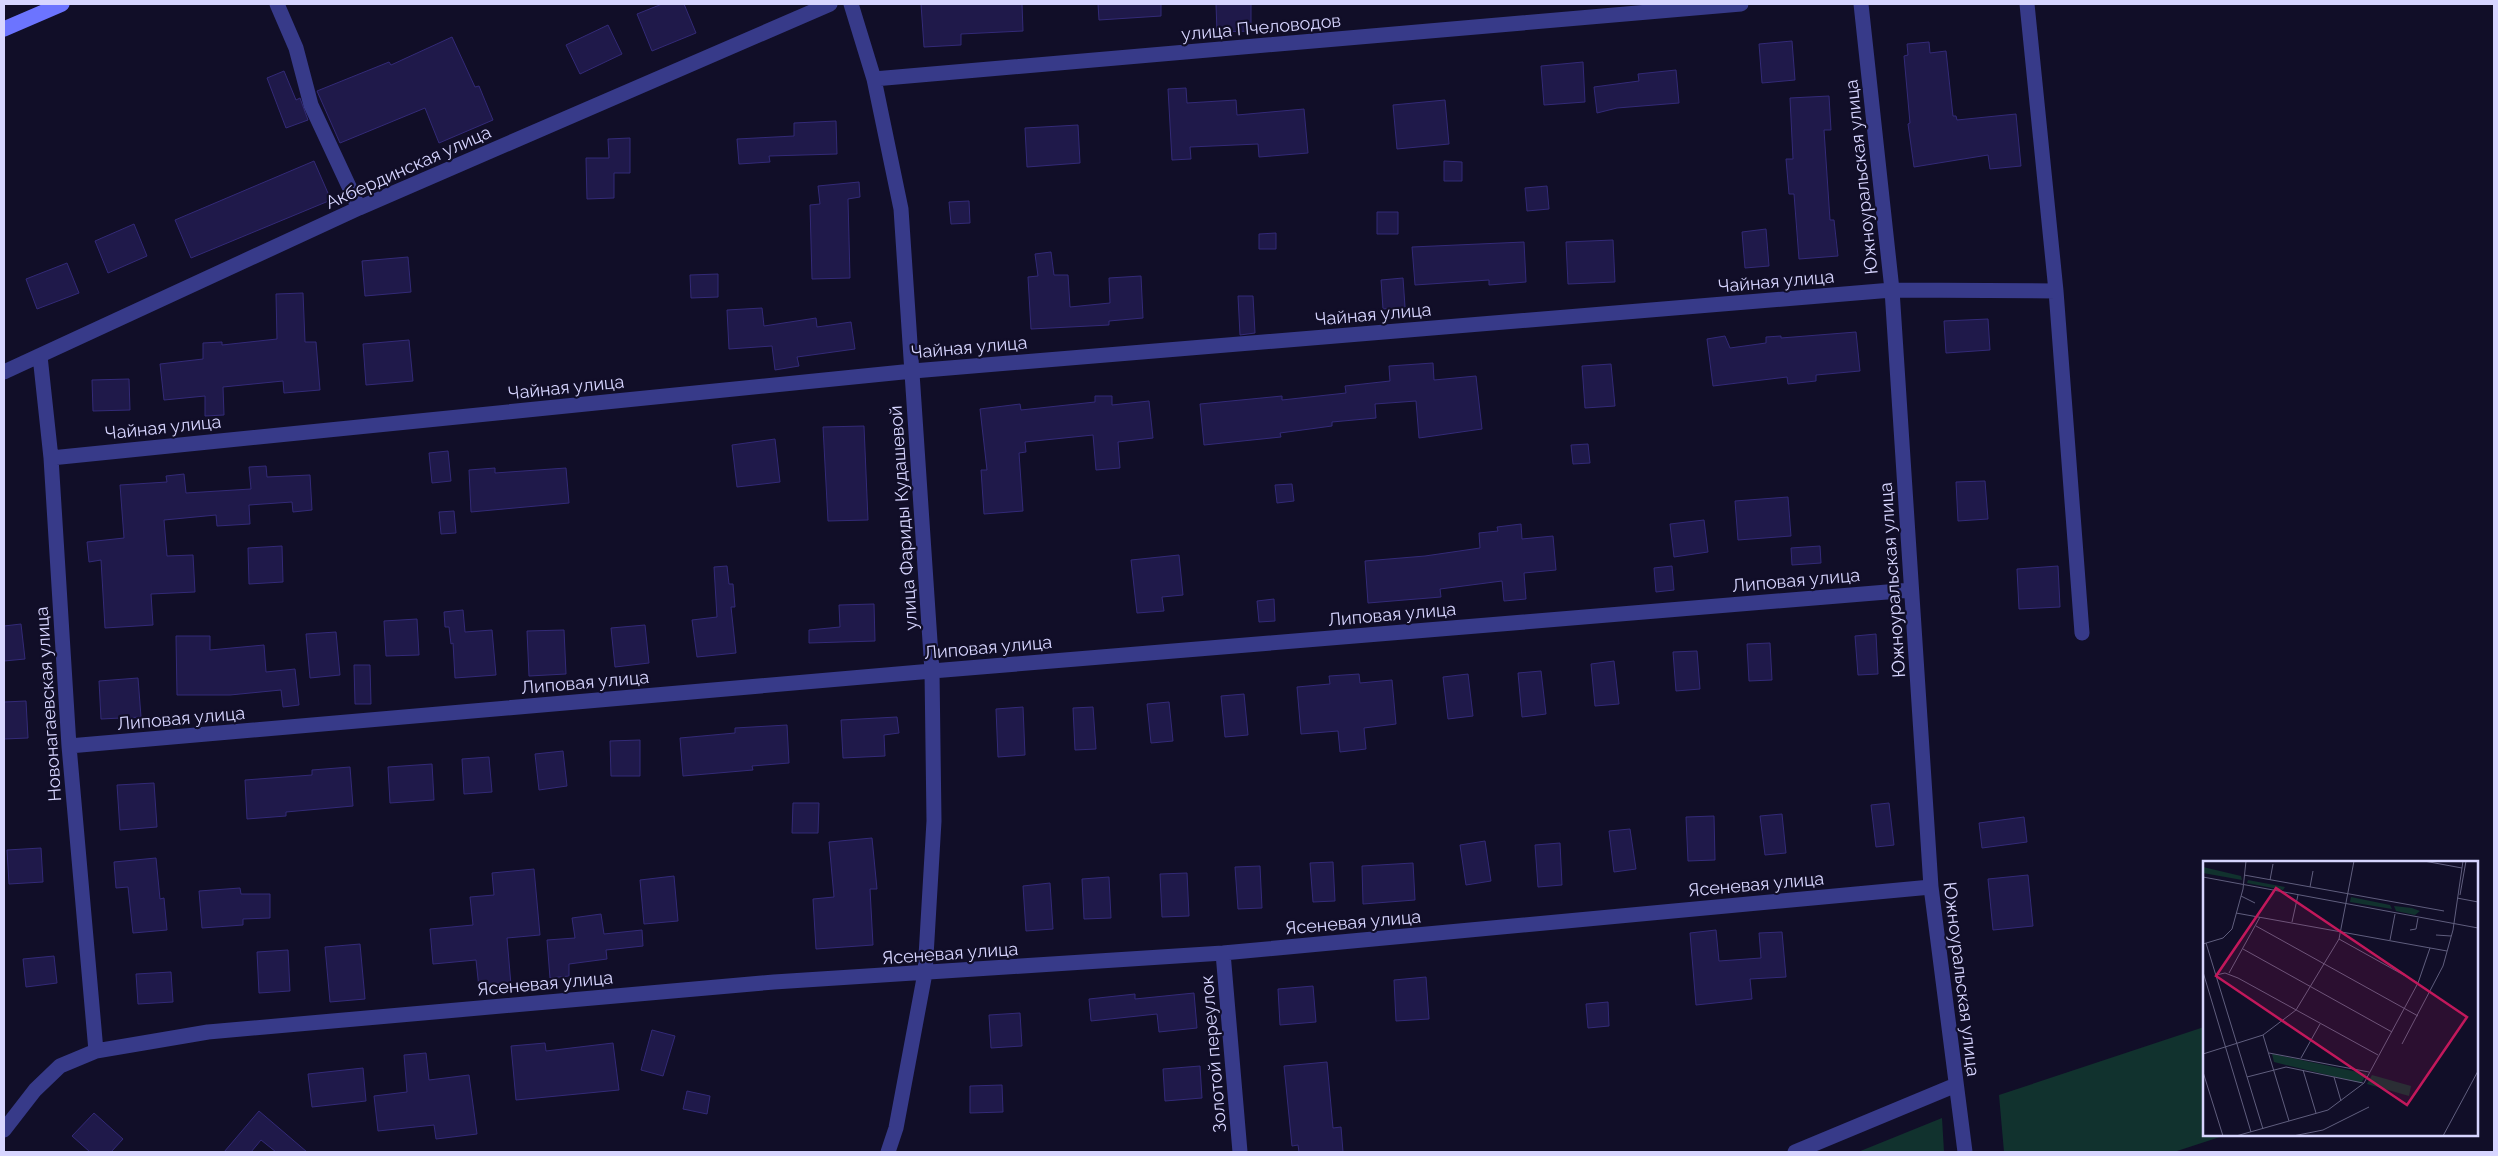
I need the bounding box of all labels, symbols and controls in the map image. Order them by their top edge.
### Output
street label: улица Пчеловодов [1180,10,1342,44]
street label: Южноуральская улица [1840,79,1882,275]
street label: Акбердинская улица [322,121,494,213]
street label: Чайная улица [1717,265,1835,297]
street label: Чайная улица [1314,298,1432,330]
street label: Чайная улица [910,331,1028,363]
street label: Чайная улица [507,370,625,404]
street label: улица Фариды Кудашевой [885,405,921,631]
street label: Чайная улица [104,410,222,444]
street label: Южноуральская улица [1875,482,1909,678]
street label: Липовая улица [1731,564,1861,596]
street label: Липовая улица [1327,598,1457,630]
street label: Новонагаевская улица [31,606,65,802]
street label: Липовая улица [923,631,1053,663]
street label: Липовая улица [520,666,650,698]
street label: Липовая улица [116,702,246,734]
inset map [2203,861,2478,1136]
street label: Ясеневая улица [1687,868,1825,900]
street label: Южноуральская улица [1940,881,1984,1077]
street label: Ясеневая улица [1284,906,1422,938]
street label: Ясеневая улица [881,938,1019,968]
street label: Ясеневая улица [476,967,614,999]
street label: Золотой переулок [1196,974,1230,1134]

